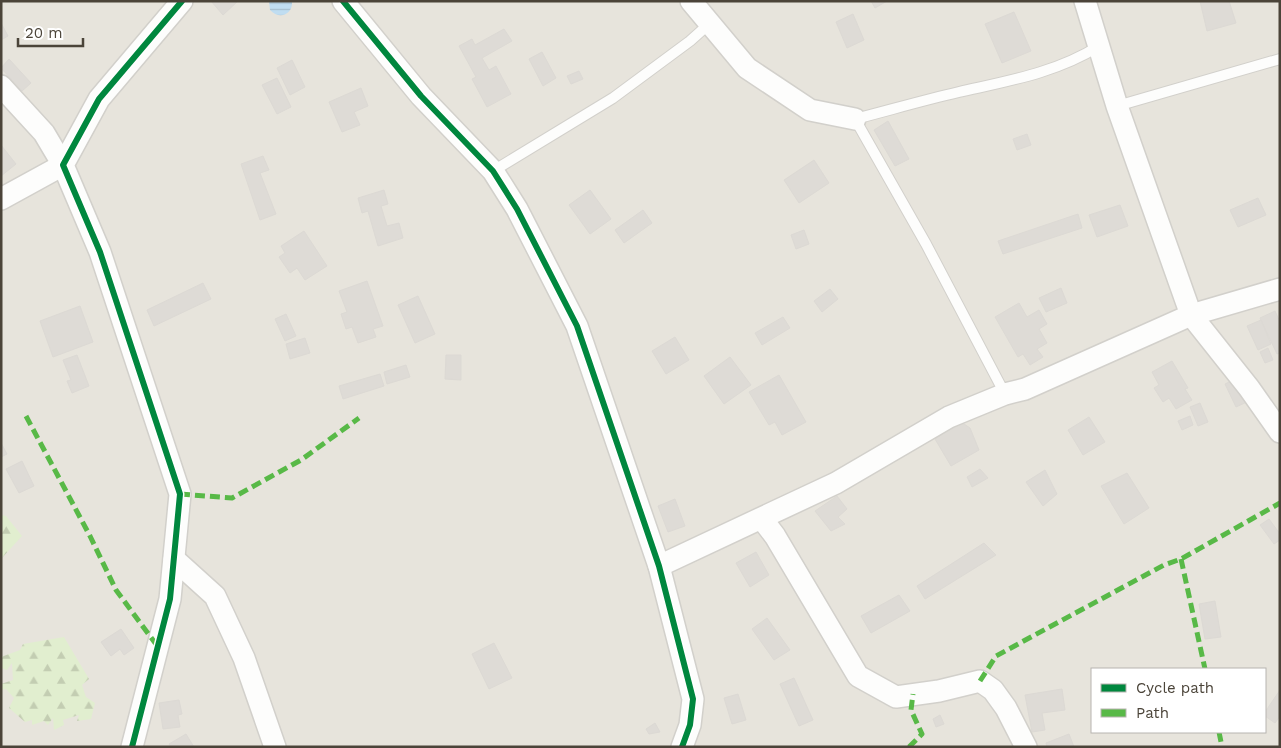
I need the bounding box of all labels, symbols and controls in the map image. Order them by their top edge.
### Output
scale bar [18,15,82,47]
text: 20 m [25,24,63,42]
legend [1091,668,1266,733]
text: Cycle path [1136,679,1214,697]
text: Path [1136,704,1169,722]

